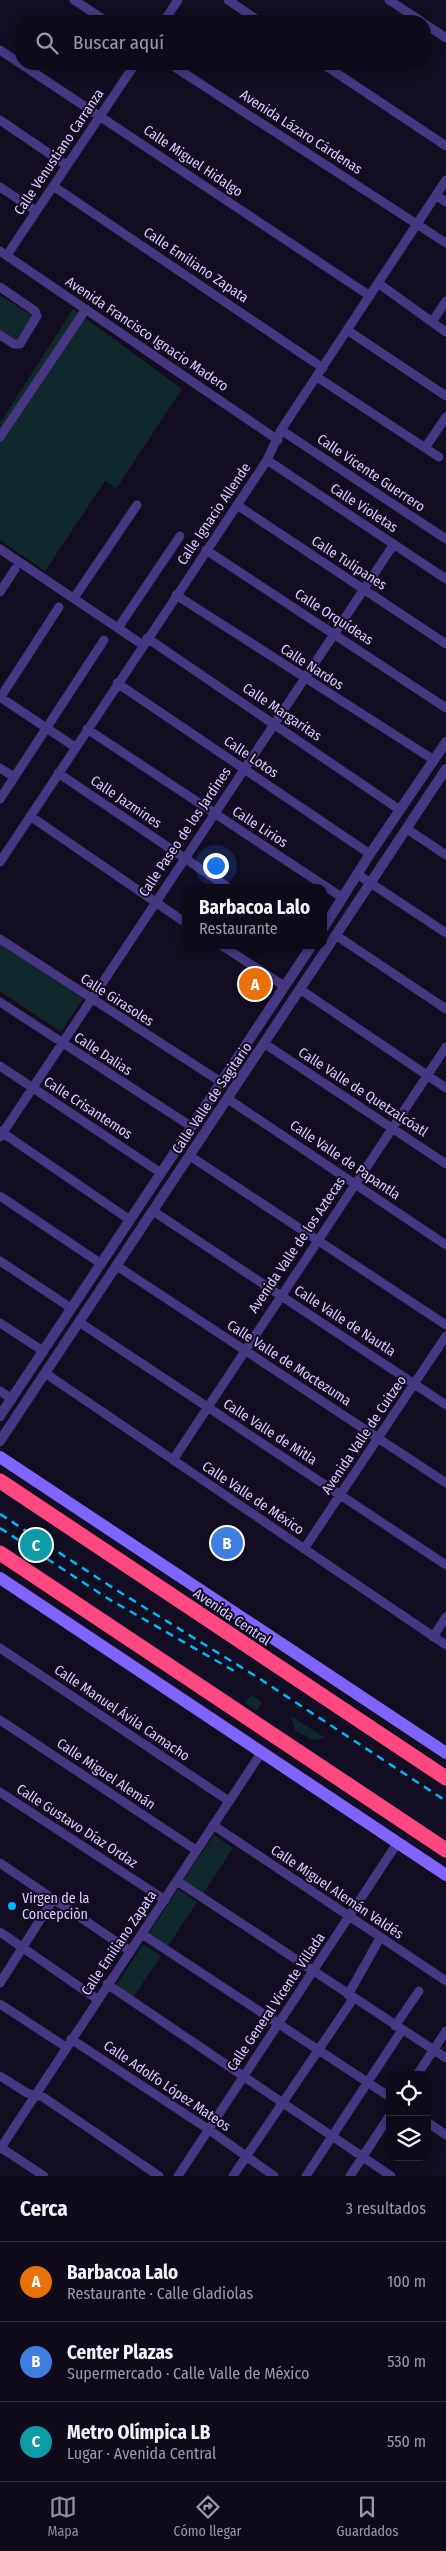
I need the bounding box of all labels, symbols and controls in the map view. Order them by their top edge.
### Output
search box [15,15,431,70]
icon: search [33,29,61,57]
text: Buscar aquí [73,31,164,54]
street label: Calle Venustiano Carranza [11,86,108,218]
street label: Avenida Lázaro Cárdenas [237,86,365,178]
street label: Calle Miguel Hidalgo [140,122,246,200]
street label: Calle Emiliano Zapata [140,224,252,306]
street label: Avenida Francisco Ignacio Madero [62,273,232,395]
street label: Calle Vicente Guerrero [314,430,428,516]
street label: Calle Ignacio Allende [174,460,254,568]
street label: Calle Violetas [327,480,401,536]
street label: Calle Tulipanes [308,532,390,594]
street label: Calle Orquídeas [292,585,376,649]
street label: Calle Nardos [277,640,347,694]
street label: Calle Margaritas [239,679,325,745]
street label: Calle Lotos [220,733,282,781]
street label: Calle Paseo de los Jardines [135,764,235,900]
street label: Calle Jazmines [87,772,165,832]
street label: Calle Lirios [229,803,291,851]
your location [203,853,229,879]
popup [182,884,327,949]
text: Barbacoa Lalo [199,896,310,919]
text: Restaurante [199,919,278,938]
pin: A [239,965,271,1003]
street label: Calle Girasoles [77,970,157,1030]
street label: Calle Dalias [71,1029,135,1079]
street label: Calle Valle de Sagitario [168,1039,256,1157]
street label: Calle Valle de Quetzalcóatl [295,1044,431,1140]
street label: Calle Crisantemos [41,1073,135,1143]
street label: Calle Valle de Papantla [286,1117,404,1203]
street label: Avenida Valle de los Aztecas [245,1174,349,1316]
street label: Calle Valle de Nautla [291,1282,399,1360]
street label: Calle Valle de Moctezuma [224,1316,354,1410]
street label: Avenida Valle de Cuitzeo [318,1372,410,1498]
street label: Calle Valle de Mitla [220,1395,320,1469]
street label: Calle Valle de México [199,1458,307,1538]
pin: B [211,1524,243,1562]
pin: C [20,1526,52,1564]
street label: Avenida Central [190,1585,274,1649]
street label: Calle Manuel Ávila Camacho [51,1660,194,1765]
street label: Calle Miguel Alemán [53,1735,159,1813]
street label: Calle Gustavo Díaz Ordaz [13,1780,141,1872]
street label: Calle Miguel Alemán Valdés [268,1841,406,1943]
street label: Calle Emiliano Zapata [78,1887,160,1999]
place label: Virgen de la Concepciòn [22,1890,90,1923]
marker: Virgen de la Concepciòn [6,1900,18,1912]
street label: Calle General Vicente Villada [223,1930,329,2074]
street label: Calle Adolfo López Mateos [100,2037,234,2135]
map controls [386,2071,431,2161]
button: locate [386,2071,431,2116]
button: layers [386,2116,431,2161]
text: Cerca [20,2196,68,2222]
text: 3 resultados [346,2199,426,2218]
text: Barbacoa Lalo [67,2261,178,2284]
text: A [32,2272,40,2291]
text: 100 m [387,2272,426,2291]
text: Restaurante · Calle Gladiolas [67,2284,253,2303]
text: Center Plazas [67,2341,173,2364]
text: B [32,2352,40,2371]
text: 530 m [387,2352,426,2371]
text: Supermercado · Calle Valle de México [67,2364,309,2383]
text: Metro Olímpica LB [67,2421,210,2444]
text: C [32,2432,40,2451]
text: 550 m [387,2432,426,2451]
text: Lugar · Avenida Central [67,2444,216,2463]
tab: Mapa [48,2493,79,2540]
tab: Cómo llegar [174,2493,241,2540]
tab: Guardados [337,2493,398,2540]

